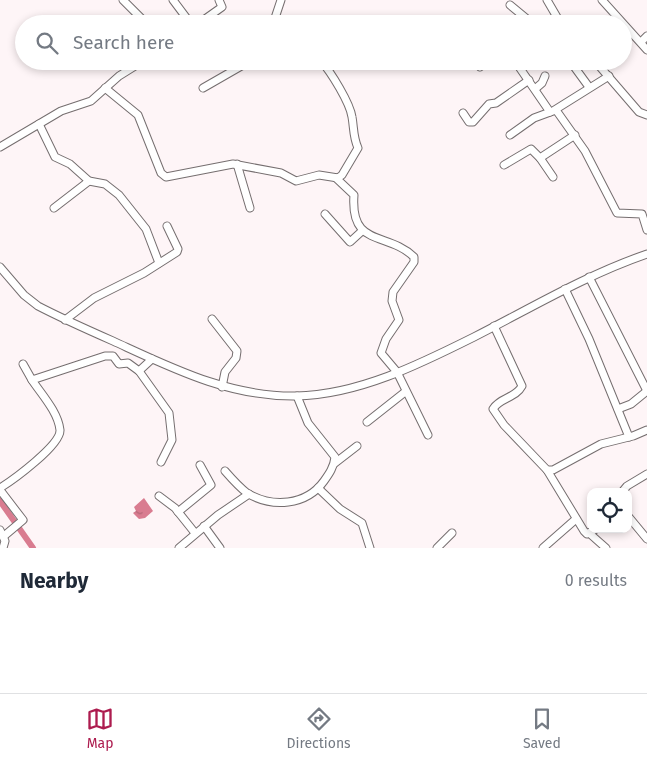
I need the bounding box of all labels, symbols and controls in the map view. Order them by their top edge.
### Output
search box [15,15,632,70]
icon: search [33,29,61,57]
text: Search here [73,31,174,54]
map controls [587,488,632,533]
button: locate [587,488,632,533]
text: Nearby [20,568,88,594]
text: 0 results [565,571,627,590]
tab: Map [86,705,114,752]
tab: Directions [286,705,351,752]
tab: Saved [523,705,561,752]

